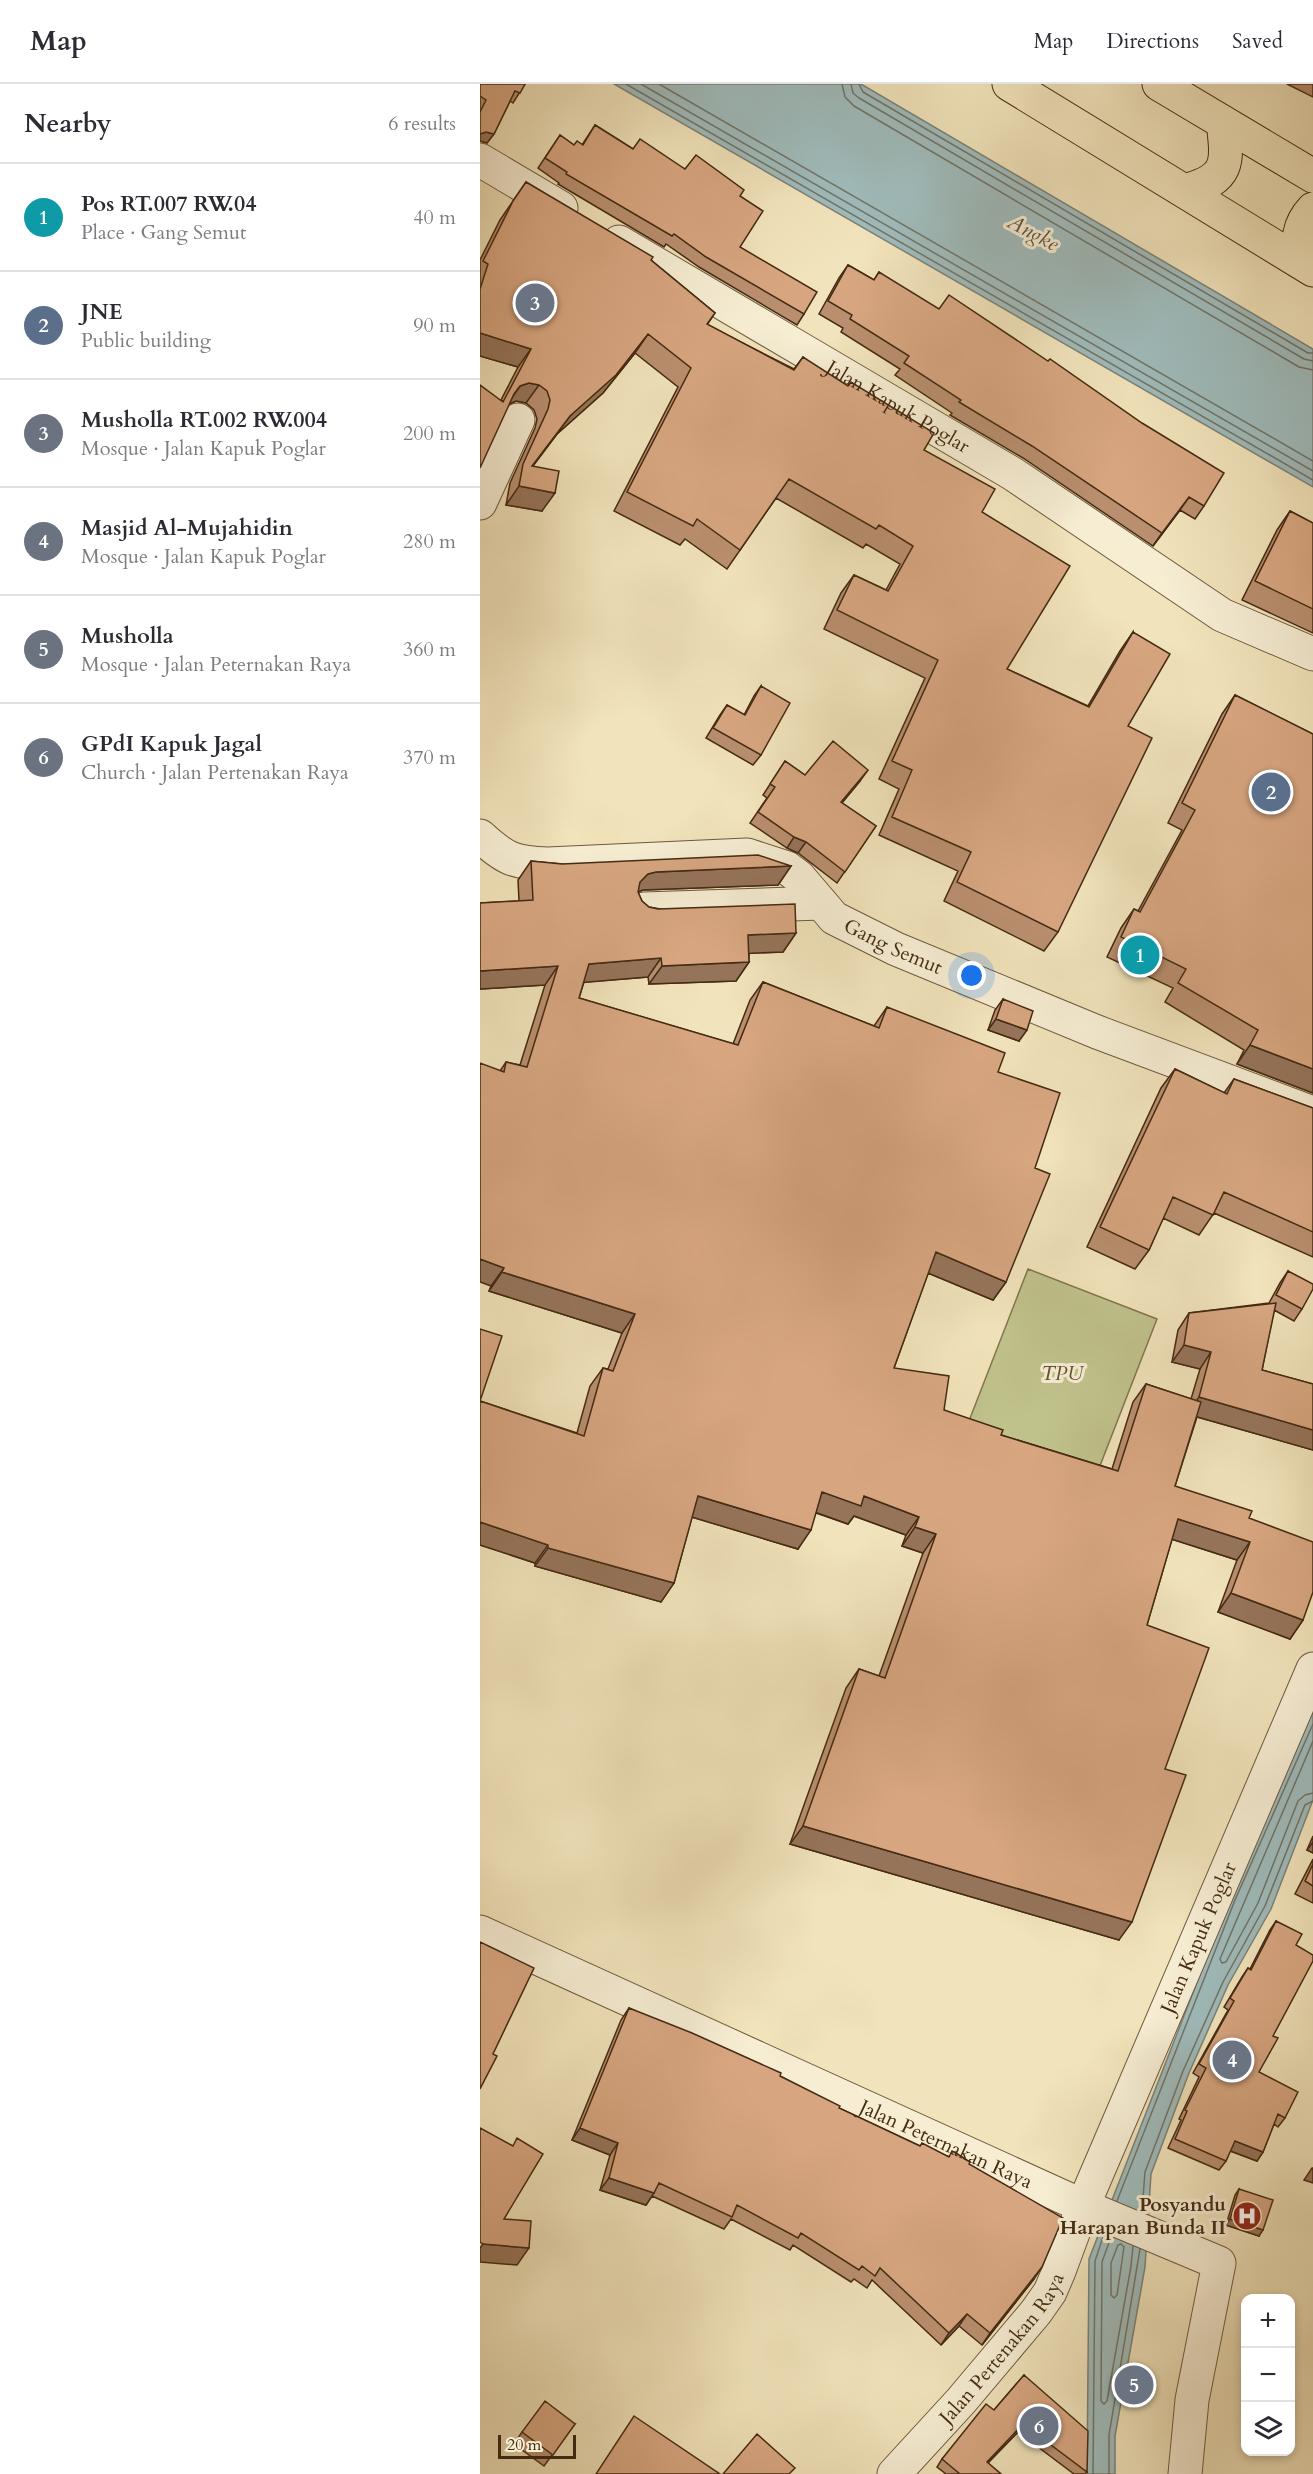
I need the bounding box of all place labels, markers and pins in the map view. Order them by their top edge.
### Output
pin: 3 [516,280,554,326]
pin: 2 [1252,770,1290,814]
pin: 1 [1120,932,1160,978]
pin: 4 [1212,2038,1251,2082]
place label: Posyandu Harapan Bunda II [1060,2191,1226,2241]
hospital icon: Posyandu Harapan Bunda II [1231,2200,1263,2232]
pin: 5 [1114,2362,1154,2408]
pin: 6 [1020,2404,1058,2448]

